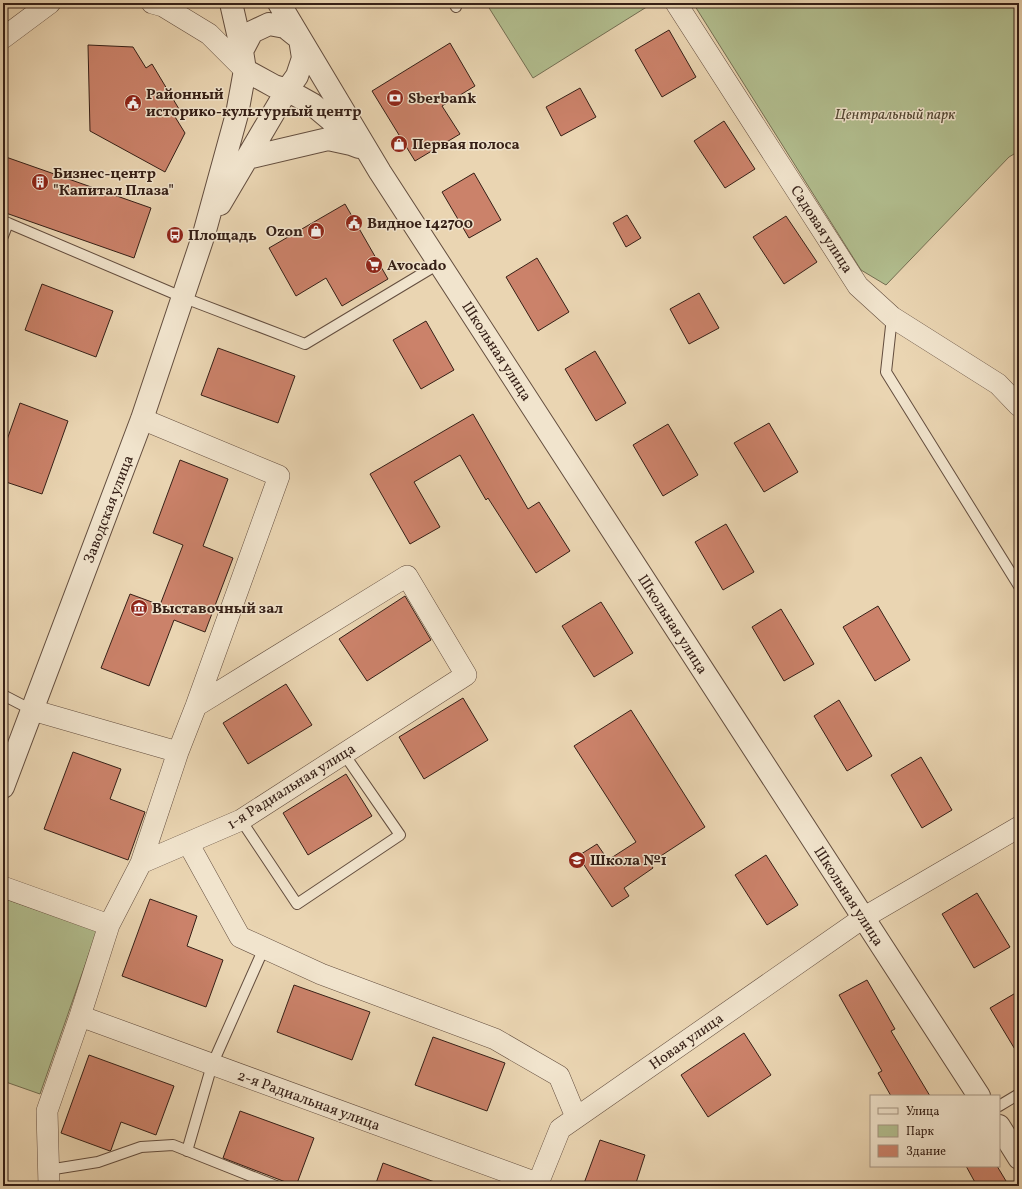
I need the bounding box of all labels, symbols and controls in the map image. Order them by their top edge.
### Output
place label: Районный историко-культурный центр [146,85,361,123]
bank icon: Sberbank [385,88,405,108]
place label: Sberbank [408,89,476,110]
public building icon: Районный историко-культурный центр [123,93,143,113]
park label: Центральный парк [835,105,956,126]
shop icon: Первая полоса [389,134,409,154]
place label: Первая полоса [412,135,520,156]
place label: Бизнес-центр "Капитал Плаза" [53,164,174,202]
building icon: Бизнес-центр "Капитал Плаза" [30,172,50,192]
street label: Садовая улица [784,182,857,278]
public building icon: Видное 142700 [344,213,364,233]
place label: Видное 142700 [367,214,473,235]
shop icon: Ozon [306,221,326,241]
place label: Ozon [266,222,303,243]
bus stop icon: Площадь [165,225,185,245]
place label: Площадь [188,226,257,247]
supermarket icon: Avocado [364,255,384,275]
place label: Avocado [387,256,447,277]
street label: Школьная улица [456,298,536,406]
street label: Заводская улица [79,452,140,567]
street label: Школьная улица [632,571,712,679]
museum icon: Выставочный зал [129,598,149,618]
place label: Выставочный зал [152,599,283,620]
street label: 1-я Радиальная улица [223,739,360,835]
street label: Школьная улица [808,843,888,951]
school or university icon: Школа №1 [567,850,587,870]
place label: Школа №1 [590,851,667,872]
street label: Новая улица [645,1009,728,1076]
street label: 2-я Радиальная улица [234,1066,383,1137]
legend [870,1095,1000,1167]
text: Улица [906,1104,939,1120]
text: Парк [906,1124,934,1140]
text: Здание [906,1144,946,1160]

